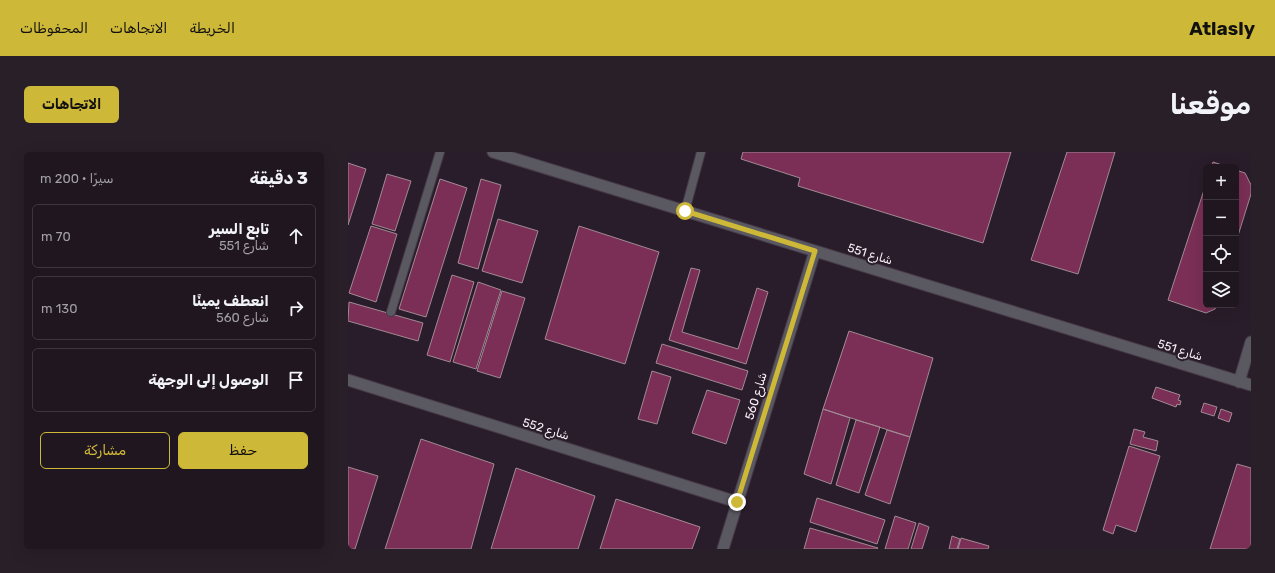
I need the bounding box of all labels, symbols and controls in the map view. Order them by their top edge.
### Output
text: Atlasly [1189,17,1255,40]
text: المحفوظات [20,20,88,37]
text: الاتجاهات [110,20,167,37]
text: الخريطة [189,20,235,37]
button: الاتجاهات [24,86,119,123]
text: موقعنا [1170,88,1251,121]
map controls [1203,164,1239,308]
button: + [1203,164,1239,200]
text: 3 دقيقة [249,168,308,188]
text: سيرًا · 200 m [40,171,114,186]
button: − [1203,200,1239,236]
route start [676,202,694,220]
text: تابع السير [209,220,269,238]
icon: ahead [285,225,307,247]
text: 70 m [41,229,71,244]
button: locate [1203,236,1239,272]
text: شارع 551 [219,238,269,253]
street label: شارع 551 [845,241,894,269]
button: layers [1203,272,1239,308]
text: انعطف يمينًا [192,292,269,310]
icon: right [285,297,307,319]
text: 130 m [41,301,77,316]
text: شارع 560 [216,310,269,325]
street label: شارع 551 [1155,337,1204,365]
icon: arrive [285,369,307,391]
text: الوصول إلى الوجهة [148,371,269,389]
street label: شارع 560 [742,371,772,422]
street label: شارع 552 [520,415,571,445]
button: مشاركة [40,432,170,469]
button: حفظ [178,432,308,469]
route end [728,493,746,511]

